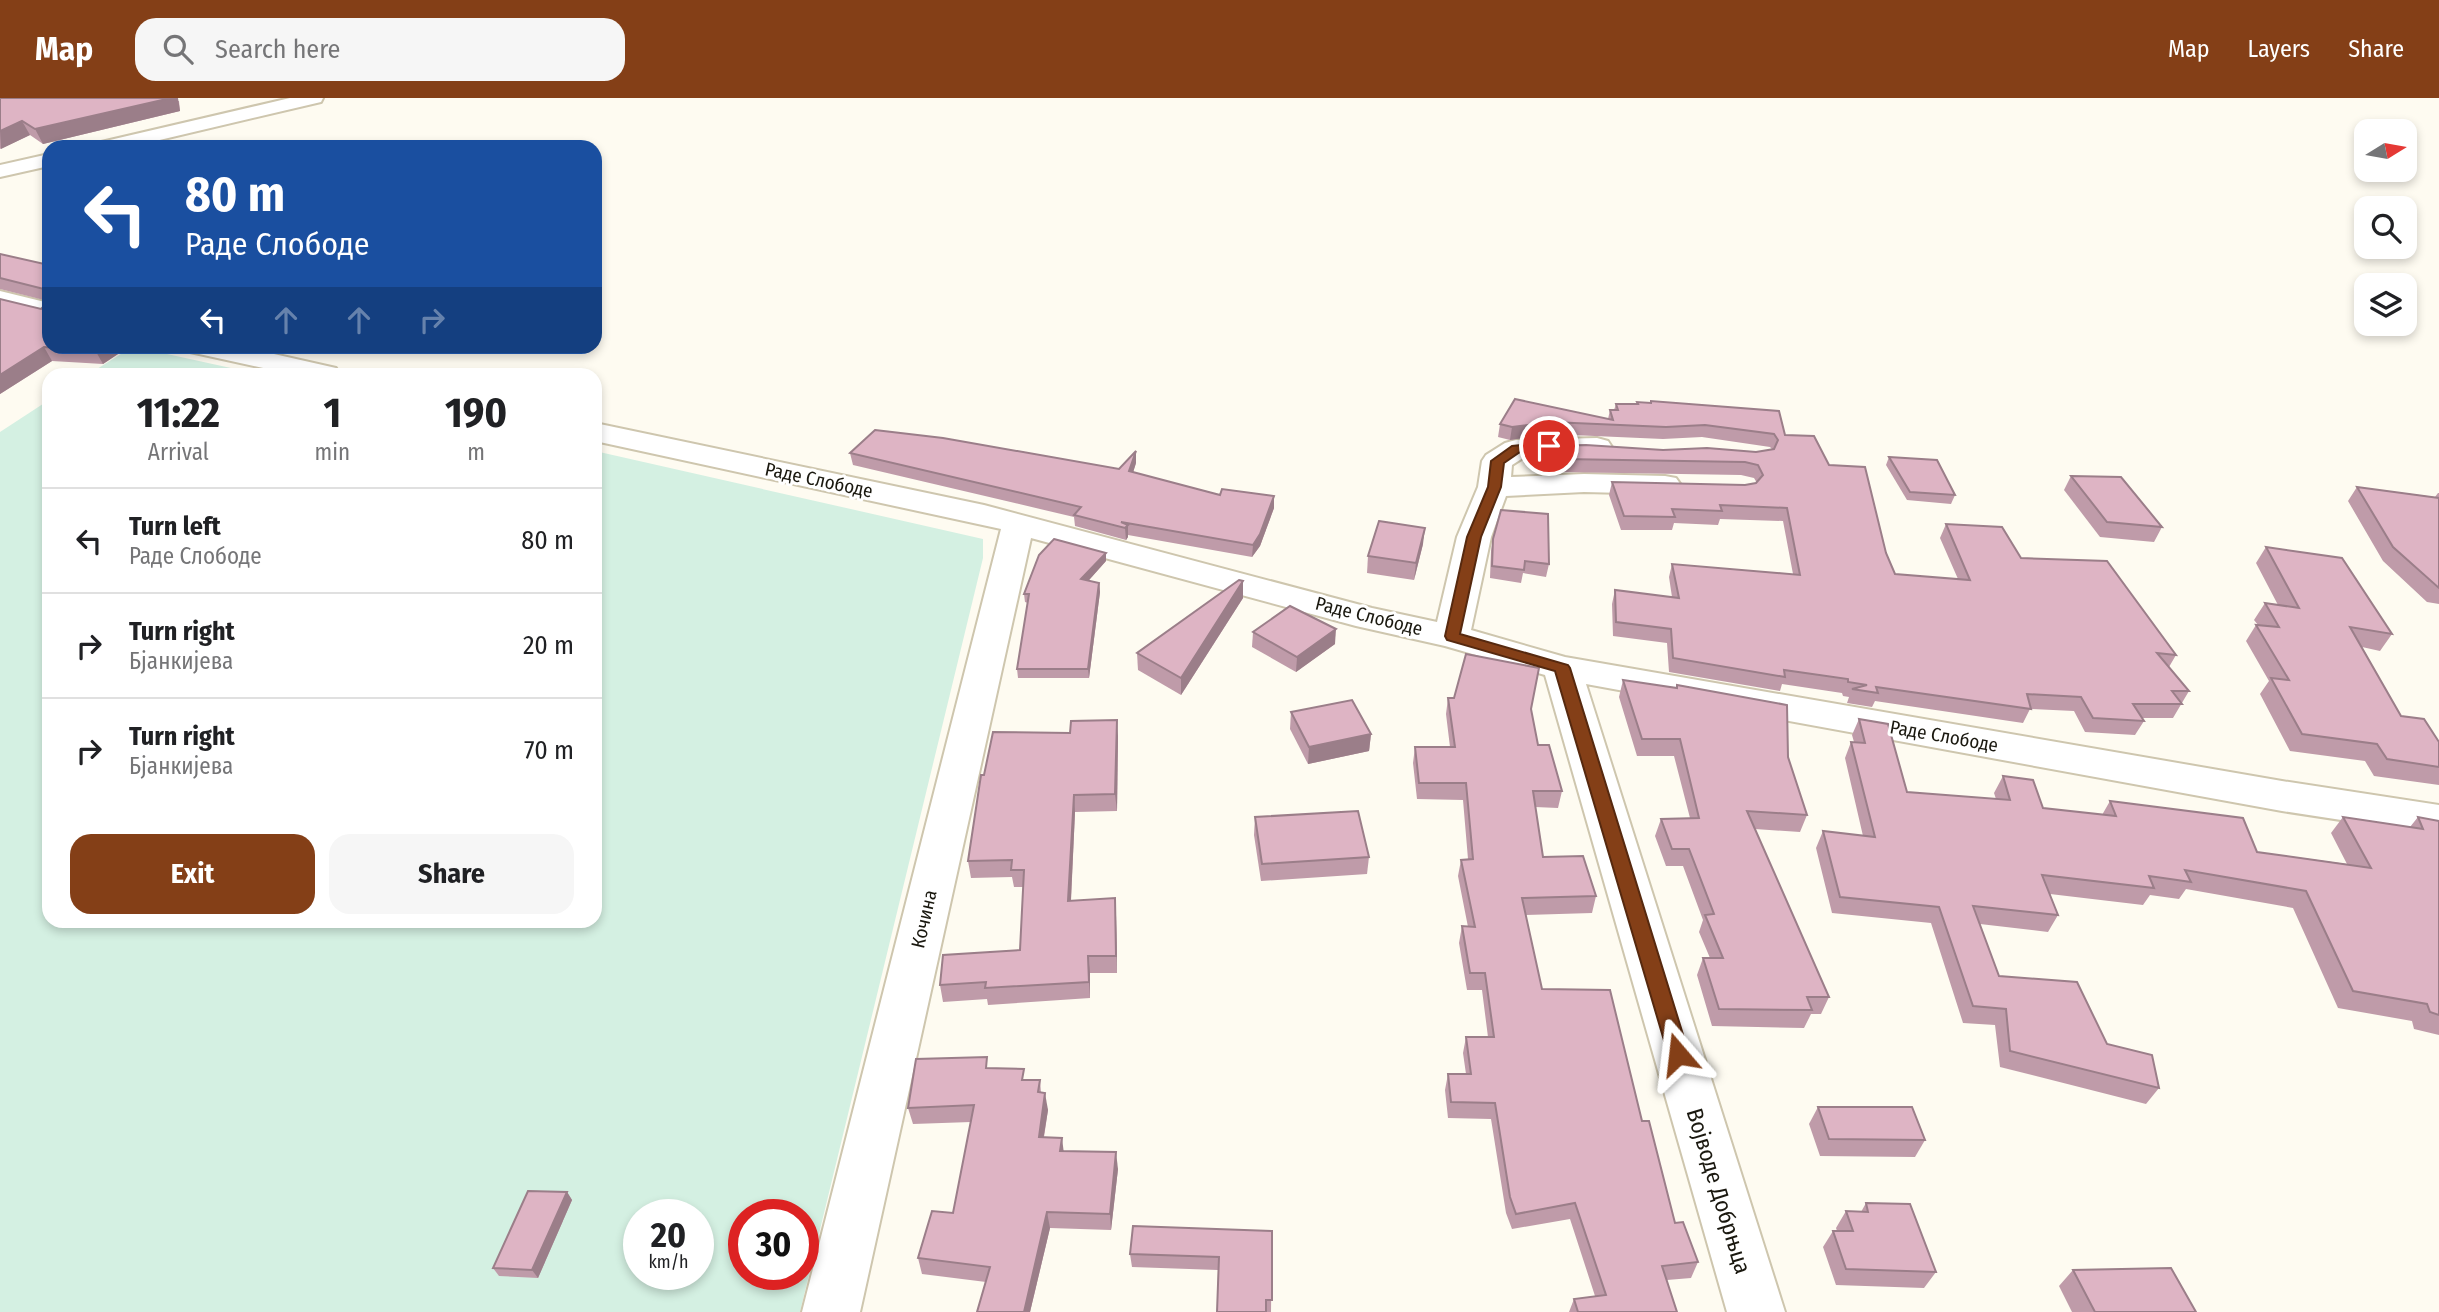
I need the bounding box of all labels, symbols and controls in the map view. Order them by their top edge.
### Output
search box [135,18,625,81]
text: Map [35,29,93,69]
icon: search [159,30,197,68]
text: Search here [215,34,340,65]
text: Map [2168,35,2210,63]
text: Layers [2248,35,2310,63]
text: Share [2348,35,2404,63]
north arrow [2354,119,2417,182]
map controls [2354,119,2417,336]
text: 80 m [185,165,285,224]
icon: left [70,168,161,259]
button: search [2354,196,2417,259]
text: Раде Слободе [185,225,370,263]
button: layers [2354,273,2417,336]
icon: left [194,301,232,339]
icon: ahead [267,301,305,339]
icon: ahead [340,301,378,339]
icon: right [413,301,451,339]
text: 11:22 [137,388,220,438]
text: 1 [324,388,341,438]
text: 190 [445,388,507,438]
pin [1519,416,1579,476]
icon: arrive [1530,427,1568,465]
text: Arrival [148,438,209,466]
text: min [315,438,350,466]
text: m [467,438,485,466]
street label: Раде Слободе [763,457,875,503]
text: Turn left [129,511,221,542]
icon: left [70,522,108,560]
text: 80 m [521,525,574,556]
text: Раде Слободе [129,542,262,570]
street label: Раде Слободе [1313,592,1425,640]
text: Turn right [129,616,235,647]
icon: right [70,627,108,665]
text: 20 m [523,630,574,661]
text: Бјанкијева [129,647,233,675]
street label: Раде Слободе [1888,715,2000,757]
text: Turn right [129,721,235,752]
icon: right [70,732,108,770]
text: 70 m [524,735,574,766]
text: Бјанкијева [129,752,233,780]
button: Exit [70,834,315,914]
button: Share [329,834,574,914]
street label: Кочина [906,888,942,950]
position arrow [1641,1017,1715,1091]
street label: Војводе Добрњца [1681,1105,1757,1277]
speed limit sign: 30 [728,1199,819,1290]
text: 20 [651,1214,686,1256]
text: km/h [648,1251,689,1273]

